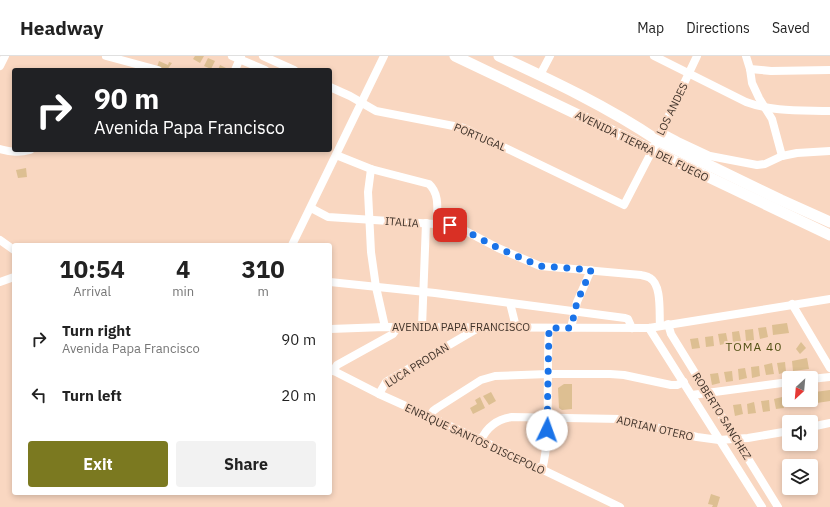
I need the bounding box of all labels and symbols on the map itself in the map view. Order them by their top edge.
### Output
street label: LOS ANDES [653,80,691,138]
street label: AVENIDA TIERRA DEL FUEGO [573,108,711,185]
street label: PORTUGAL [452,120,509,154]
pin [433,208,467,242]
street label: ITALIA [385,214,419,230]
street label: AVENIDA PAPA FRANCISCO [392,320,530,334]
district label: TOMA 40 [726,339,782,354]
street label: LUCA PRODAN [383,340,451,390]
street label: ROBERTO SANCHEZ [690,370,754,462]
north arrow [782,371,818,407]
street label: ENRIQUE SANTOS DISCEPOLO [403,400,547,478]
position arrow [526,409,568,451]
street label: ADRIAN OTERO [615,412,695,444]

